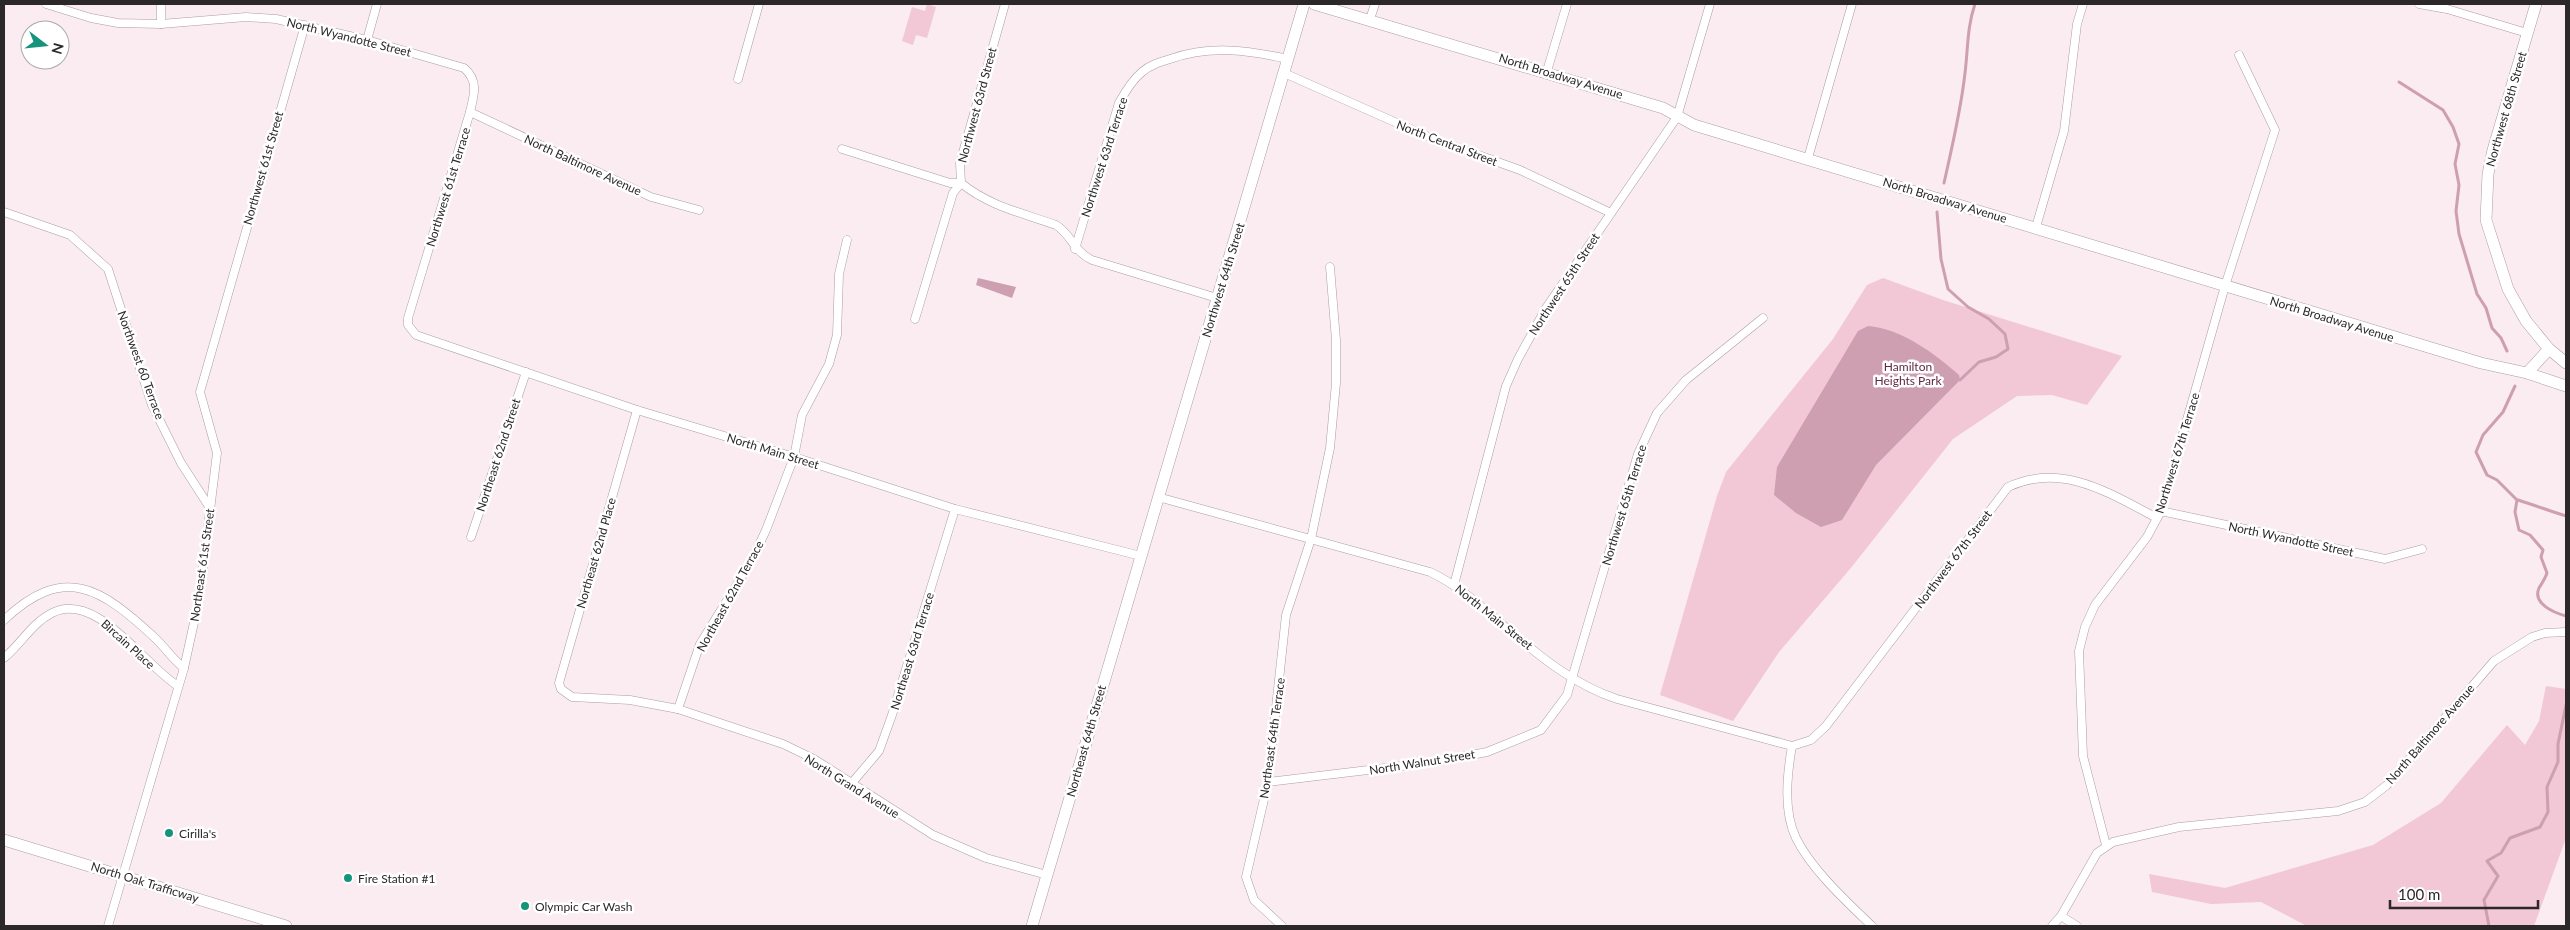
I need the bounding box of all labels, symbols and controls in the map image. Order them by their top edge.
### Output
street label: North Wyandotte Street [285,14,413,60]
north arrow [20,20,70,70]
text: N [48,41,68,56]
street label: Northwest 63rd Street [954,45,1000,164]
street label: Northwest 68th Street [2482,49,2530,168]
street label: North Broadway Avenue [1497,50,1625,102]
street label: Northwest 63rd Terrace [1077,95,1131,219]
street label: Northwest 61st Street [240,109,287,227]
street label: North Central Street [1394,117,1500,169]
street label: Northwest 61st Terrace [423,126,473,248]
street label: North Baltimore Avenue [522,131,644,199]
street label: North Broadway Avenue [1881,174,2009,226]
street label: Northwest 64th Street [1198,220,1248,339]
street label: Northwest 65th Street [1525,229,1603,338]
street label: North Broadway Avenue [2268,293,2396,345]
street label: Northwest 60 Terrace [114,309,168,421]
park label: Hamilton Heights Park [1874,359,1942,388]
street label: Northwest 67th Terrace [2151,391,2203,515]
street label: Northeast 62nd Street [473,396,524,513]
street label: North Main Street [725,430,821,472]
street label: Northwest 65th Terrace [1598,443,1650,567]
street label: Northeast 62nd Place [573,496,619,610]
street label: Northwest 67th Street [1911,506,1995,611]
street label: Northeast 61st Street [187,507,217,623]
street label: North Wyandotte Street [2227,518,2356,560]
street label: Northeast 62nd Terrace [693,538,767,654]
street label: North Main Street [1452,581,1536,653]
street label: Northeast 63rd Terrace [887,590,937,712]
street label: Bircain Place [98,616,158,672]
street label: Northeast 64th Terrace [1256,676,1288,800]
street label: North Baltimore Avenue [2382,681,2478,787]
street label: Northeast 64th Street [1063,683,1109,799]
street label: North Walnut Street [1368,746,1477,778]
street label: North Grand Avenue [802,751,902,821]
place label: Cirilla's [179,826,216,841]
marker: Cirilla's [163,827,175,839]
street label: North Oak Trafficway [89,858,202,906]
place label: Fire Station #1 [358,871,436,886]
marker: Fire Station #1 [342,872,354,884]
scale bar [2390,878,2538,910]
text: 100 m [2398,885,2440,903]
place label: Olympic Car Wash [535,899,632,914]
marker: Olympic Car Wash [519,900,531,912]

